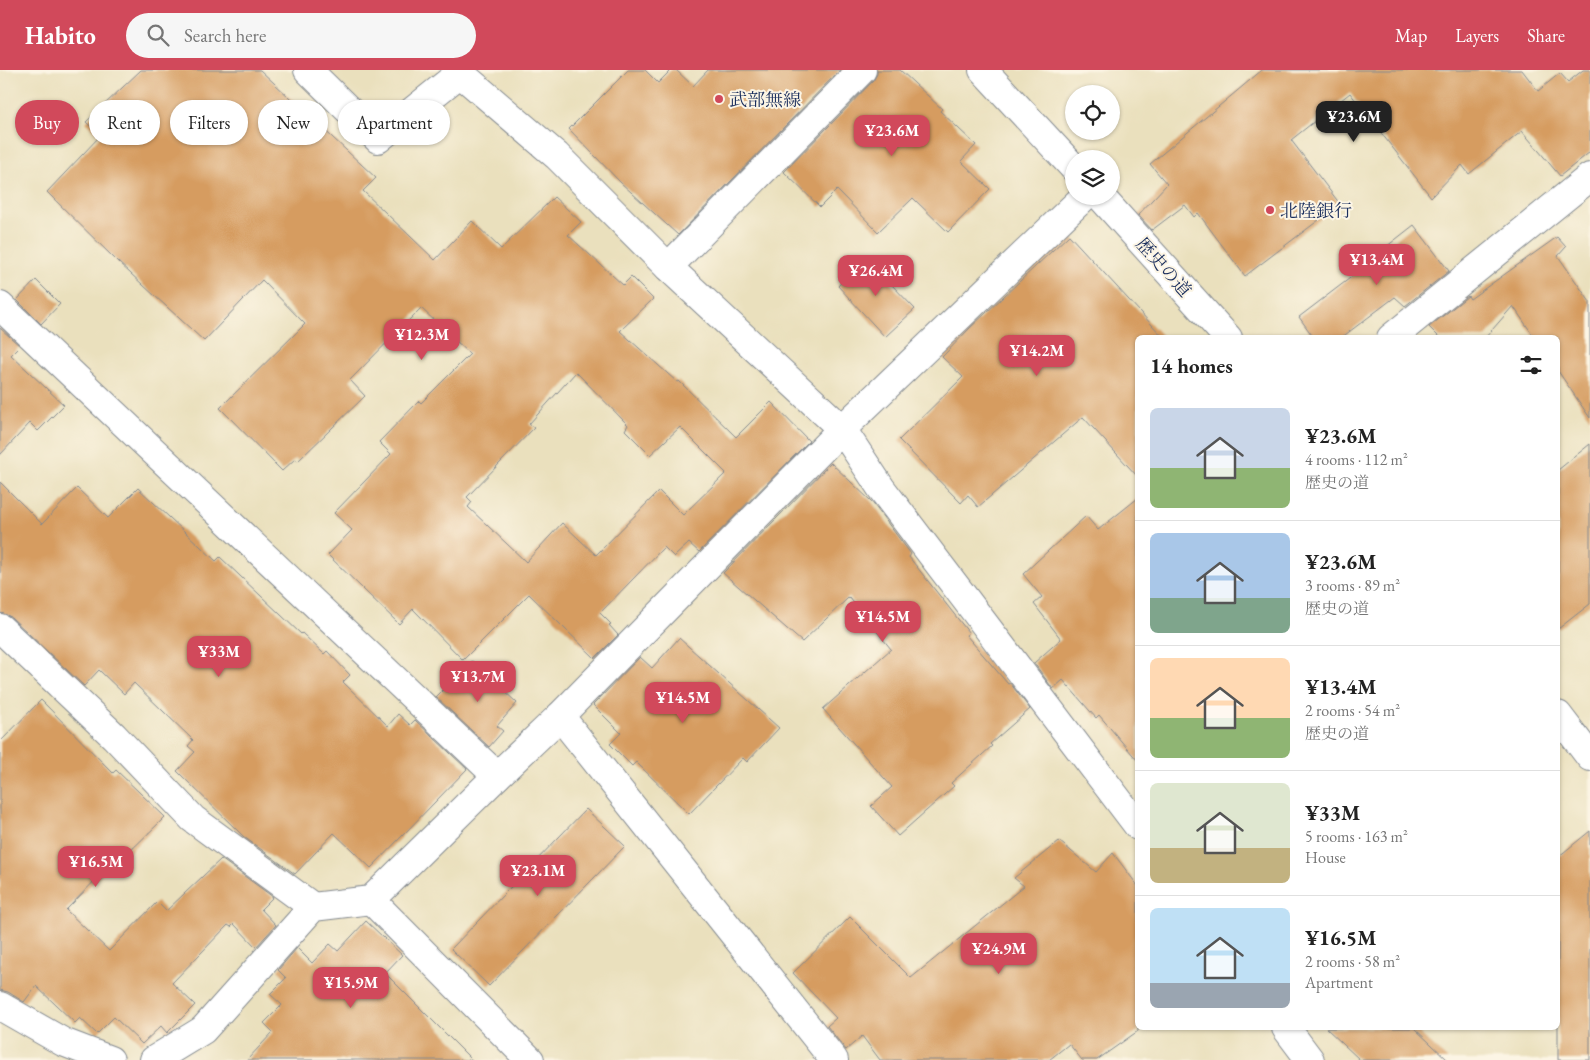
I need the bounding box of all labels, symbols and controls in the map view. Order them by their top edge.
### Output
search box [126,13,476,58]
text: Habito [25,20,96,51]
icon: search [144,21,172,49]
text: Search here [184,23,266,48]
text: Map [1395,24,1427,47]
text: Layers [1455,24,1499,47]
text: Share [1527,24,1565,47]
map controls [1065,85,1120,205]
button: locate [1065,85,1120,140]
place label: 武部無線 [729,88,801,111]
marker: 武部無線 [713,93,725,105]
chip: Buy [15,100,79,145]
chip: Rent [89,100,160,145]
chip: Filters [170,100,248,145]
chip: New [258,100,328,145]
chip: Apartment [338,100,450,145]
pin: ¥23.6M [1313,100,1395,143]
text: ¥23.6M [1327,106,1381,127]
pin: ¥23.6M [851,114,933,157]
text: ¥23.6M [865,120,919,141]
button: layers [1065,150,1120,205]
place label: 北陸銀行 [1280,199,1352,222]
marker: 北陸銀行 [1264,204,1276,216]
street label: 歴史の道 [1131,233,1197,301]
pin: ¥13.4M [1336,244,1418,286]
text: ¥13.4M [1350,249,1404,270]
pin: ¥26.4M [835,254,917,297]
text: ¥26.4M [849,260,903,281]
pin: ¥12.3M [381,318,463,361]
text: ¥12.3M [395,324,449,345]
pin: ¥14.2M [996,334,1078,377]
text: ¥14.2M [1010,340,1064,361]
icon: filters [1517,351,1545,379]
text: 14 homes [1150,352,1233,379]
text: ¥23.6M [1305,422,1376,449]
icon: home [1190,428,1250,488]
text: 4 rooms · 112 m² [1305,449,1408,470]
text: 歴史の道 [1305,472,1369,493]
text: ¥23.6M [1305,548,1376,575]
icon: home [1190,553,1250,613]
text: 3 rooms · 89 m² [1305,575,1400,596]
text: 歴史の道 [1305,598,1369,619]
pin: ¥14.5M [842,600,924,643]
text: ¥14.5M [856,606,910,627]
pin: ¥33M [189,636,249,678]
text: ¥33M [198,641,240,662]
pin: ¥13.7M [437,660,519,703]
text: ¥13.7M [451,666,505,687]
text: ¥13.4M [1305,673,1376,700]
icon: home [1190,678,1250,738]
pin: ¥14.5M [642,682,724,724]
text: ¥14.5M [656,687,710,708]
text: 2 rooms · 54 m² [1305,700,1400,721]
text: 歴史の道 [1305,723,1369,744]
text: ¥33M [1305,799,1360,826]
icon: home [1190,803,1250,863]
text: 5 rooms · 163 m² [1305,826,1408,847]
pin: ¥16.5M [55,846,137,888]
text: House [1305,847,1346,868]
text: ¥16.5M [69,851,123,872]
pin: ¥23.1M [497,854,579,897]
text: ¥23.1M [511,860,565,881]
text: ¥16.5M [1305,924,1376,951]
icon: home [1190,928,1250,988]
pin: ¥24.9M [958,932,1040,975]
text: ¥24.9M [972,938,1026,959]
text: 2 rooms · 58 m² [1305,951,1400,972]
pin: ¥15.9M [310,966,392,1009]
text: ¥15.9M [324,972,378,993]
text: Apartment [1305,972,1373,993]

